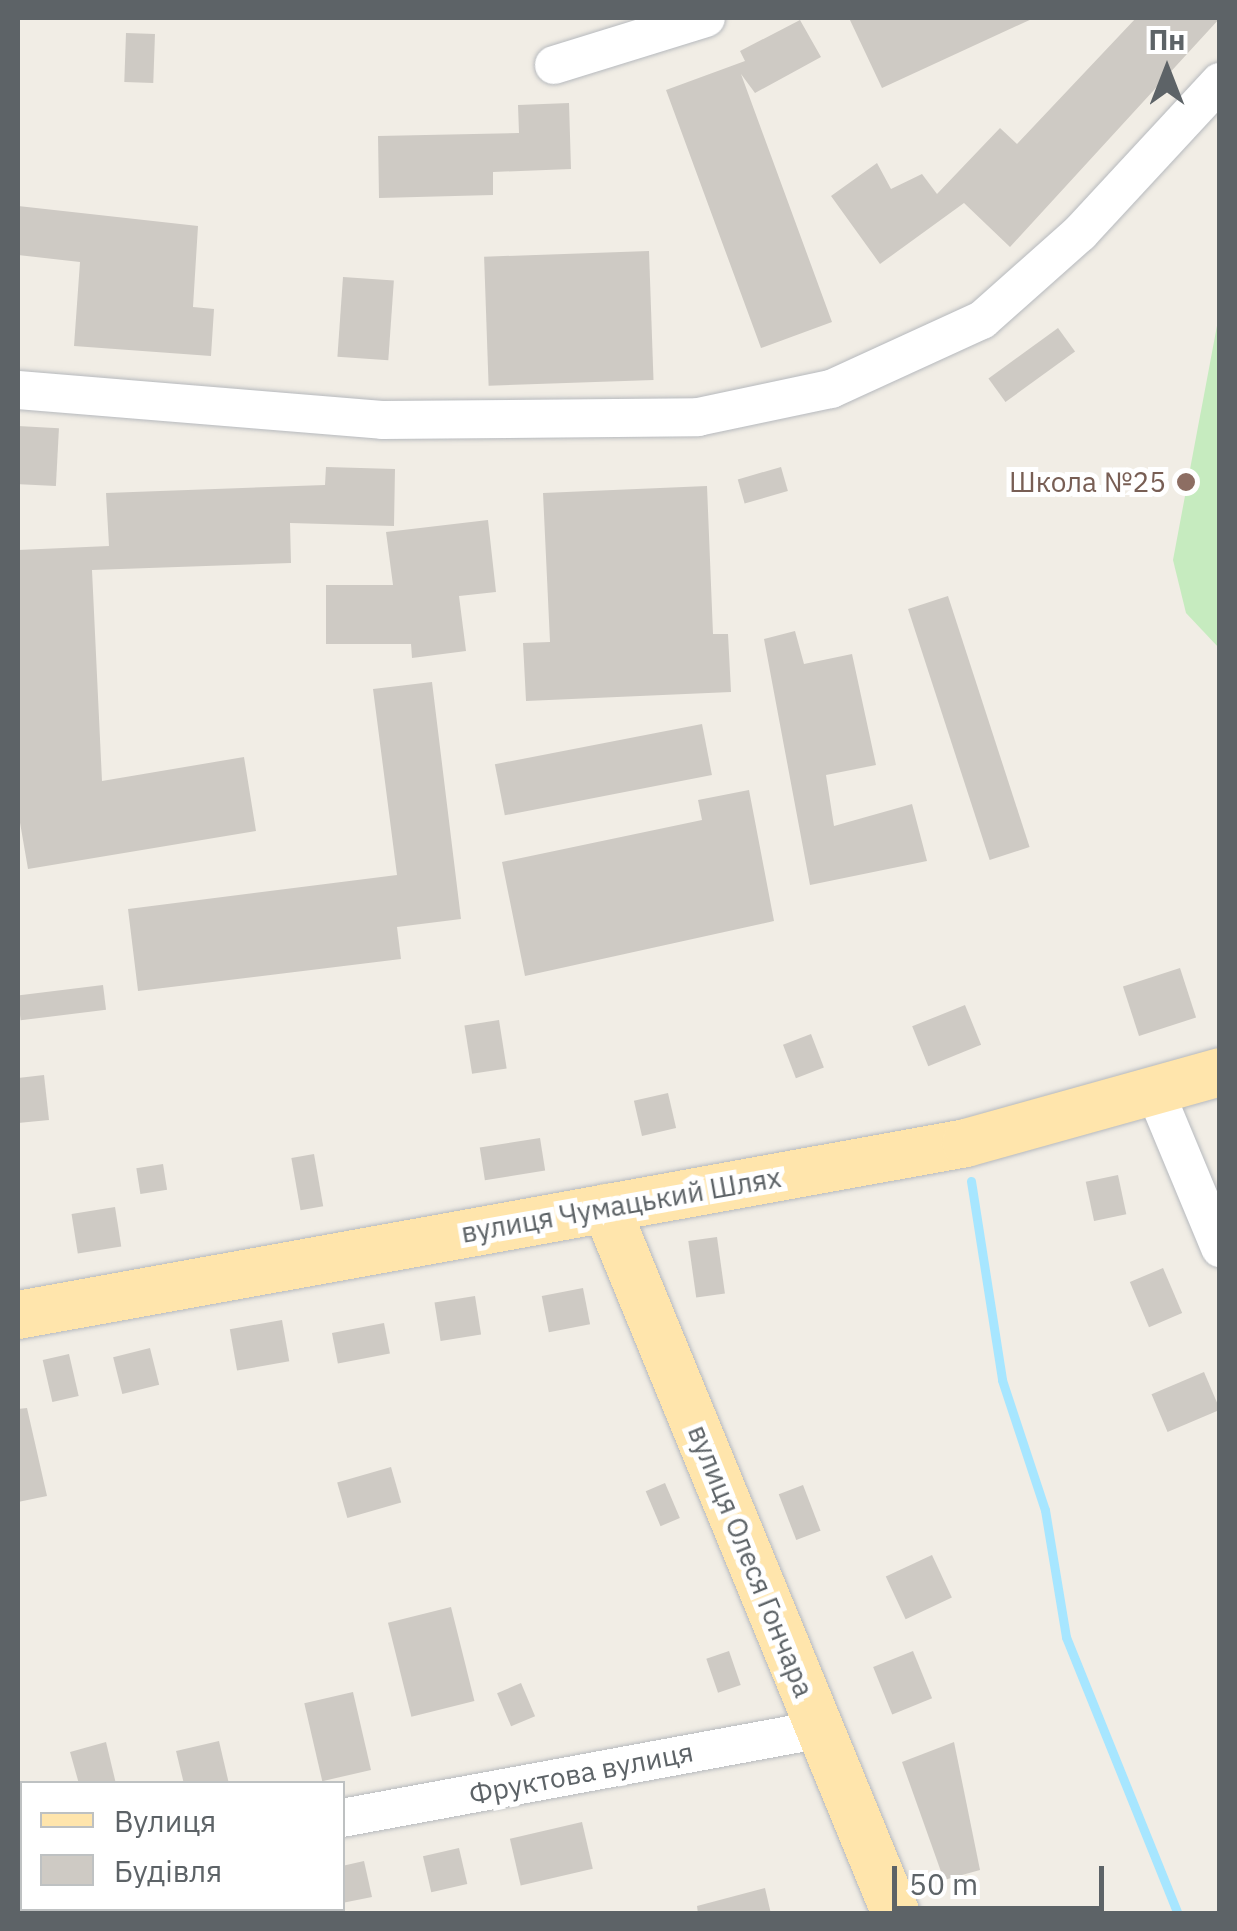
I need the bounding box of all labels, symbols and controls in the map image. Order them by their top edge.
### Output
north arrow [1117,20,1217,120]
text: Пн [1149,21,1186,58]
place label: Школа №25 [1009,465,1166,499]
marker: Школа №25 [1175,471,1197,493]
street label: вулиця Чумацький Шлях [458,1160,784,1250]
street label: вулиця Олеся Гончара [681,1420,821,1702]
street label: Фруктова вулиця [466,1735,696,1811]
legend [20,1781,345,1911]
text: Вулиця [114,1801,216,1840]
scale bar [897,1846,1110,1908]
text: Будівля [114,1851,222,1890]
text: 50 m [909,1864,978,1903]

